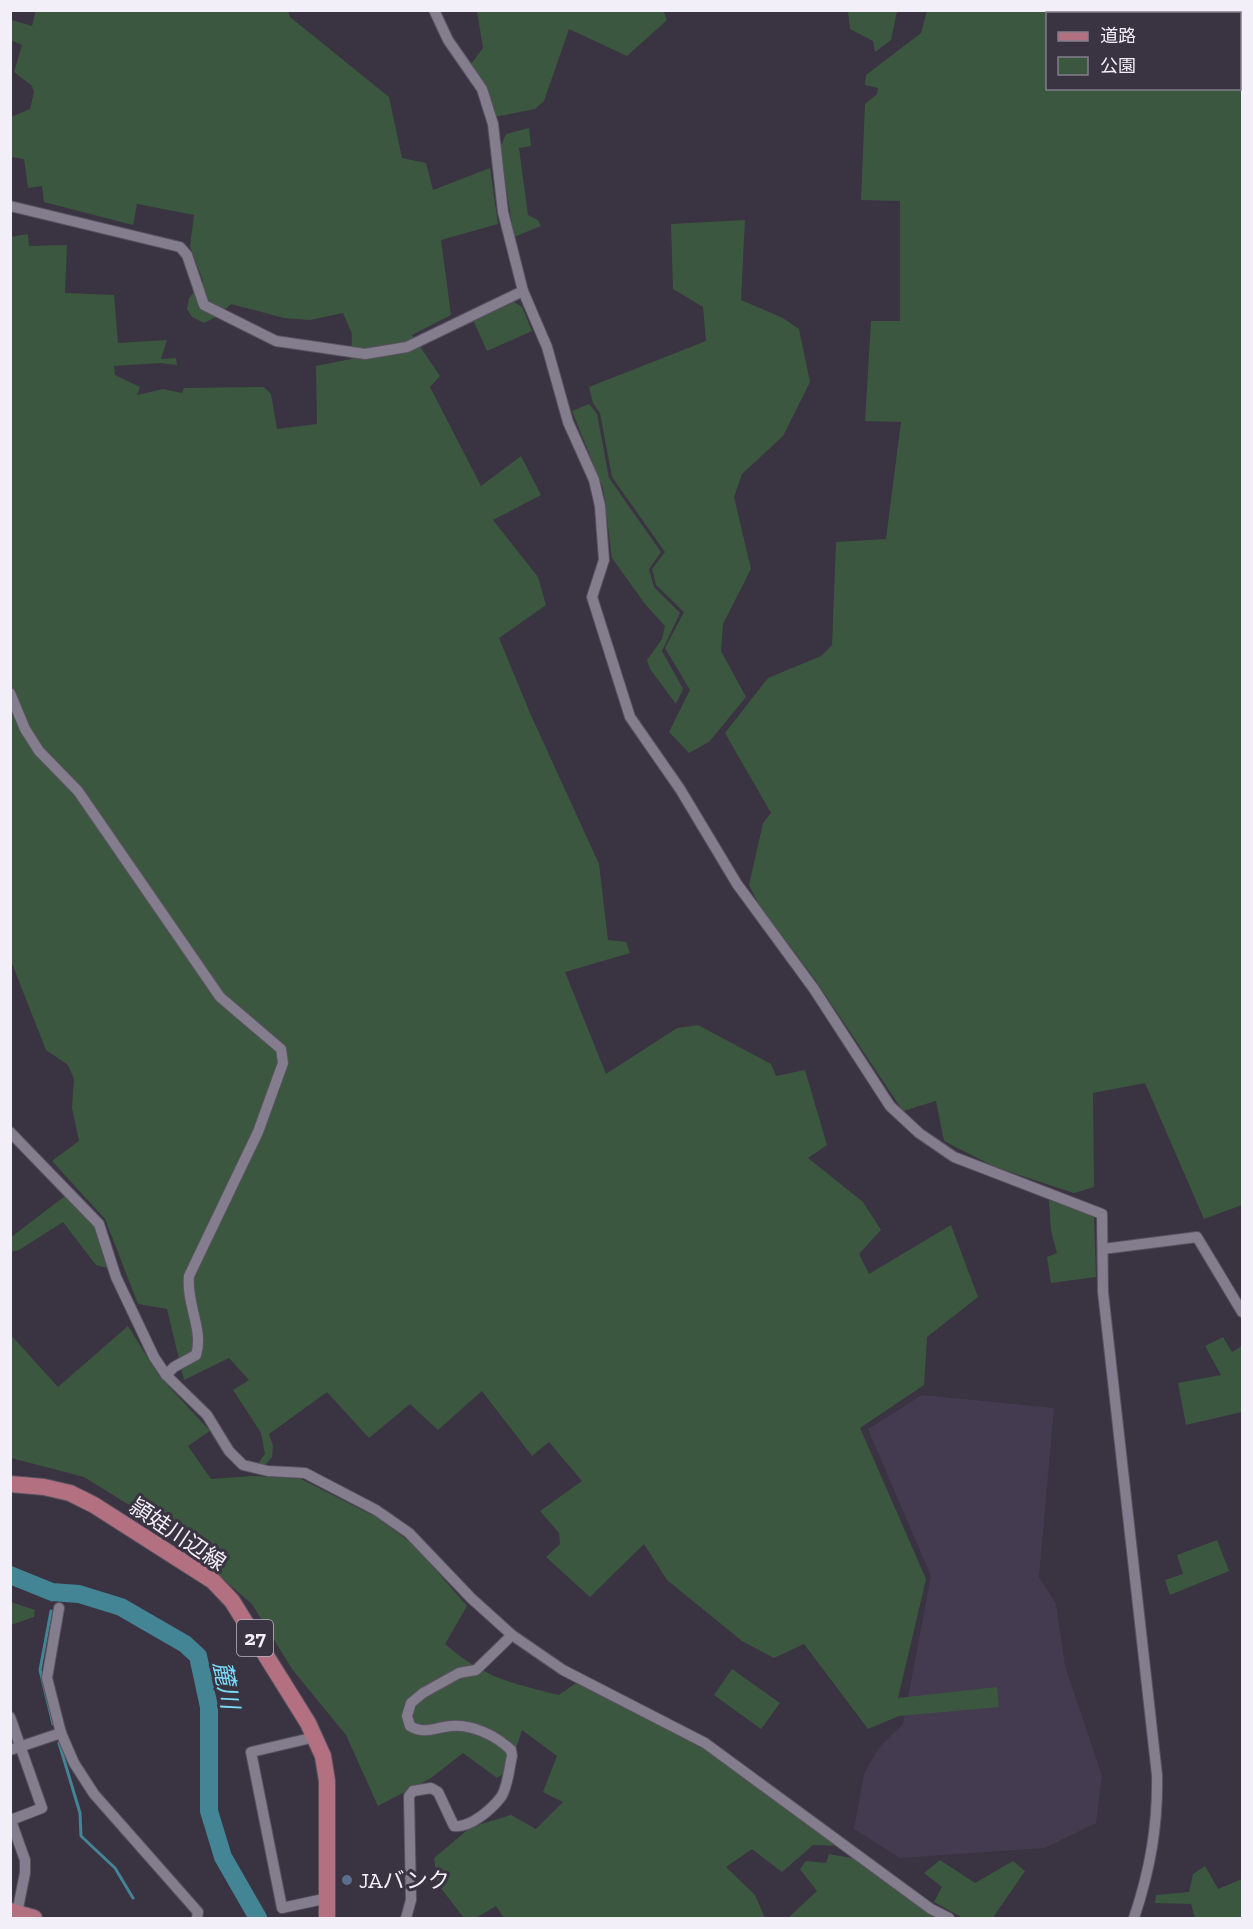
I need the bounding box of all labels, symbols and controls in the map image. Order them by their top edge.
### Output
legend [1046,12,1241,90]
text: 道路 [1100,25,1136,47]
text: 公園 [1100,55,1136,77]
street label: 頴娃川辺線 [125,1492,231,1576]
road number: 27 [237,1620,273,1656]
water label: 麓川 [208,1659,246,1714]
place label: JAバンク [359,1867,450,1894]
marker: JAバンク [340,1873,354,1887]

